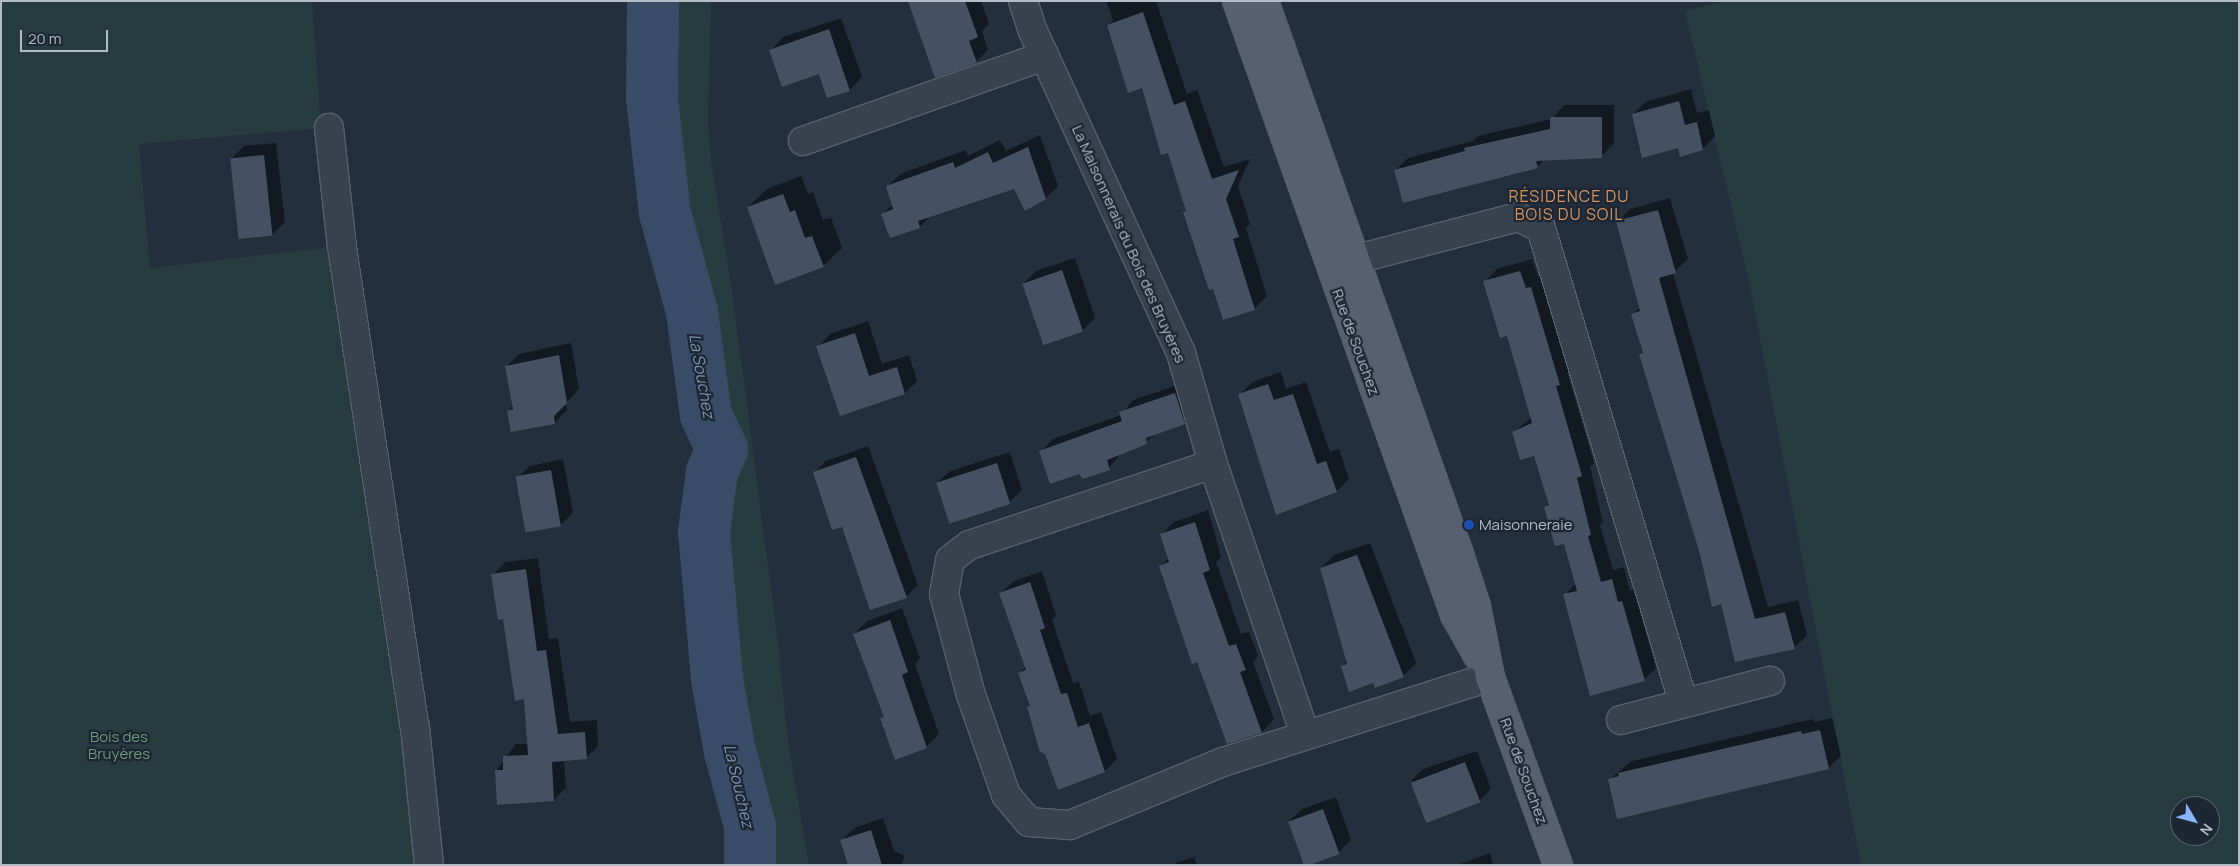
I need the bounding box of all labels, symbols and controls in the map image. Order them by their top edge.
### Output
scale bar [22,20,110,52]
text: 20 m [28,28,61,49]
street label: La Maisonnerais du Bois des Bruyères [1068,122,1190,366]
district label: RÉSIDENCE DU BOIS DU SOIL [1507,186,1631,224]
street label: Rue de Souchez [1328,286,1384,398]
water label: La Souchez [685,332,719,420]
place label: Maisonneraie [1479,516,1572,534]
marker: Maisonneraie [1463,519,1475,531]
street label: Rue de Souchez [1496,715,1552,827]
park label: Bois des Bruyères [88,727,150,762]
water label: La Souchez [720,742,758,830]
north arrow [2170,796,2220,846]
text: N [2196,820,2217,839]

